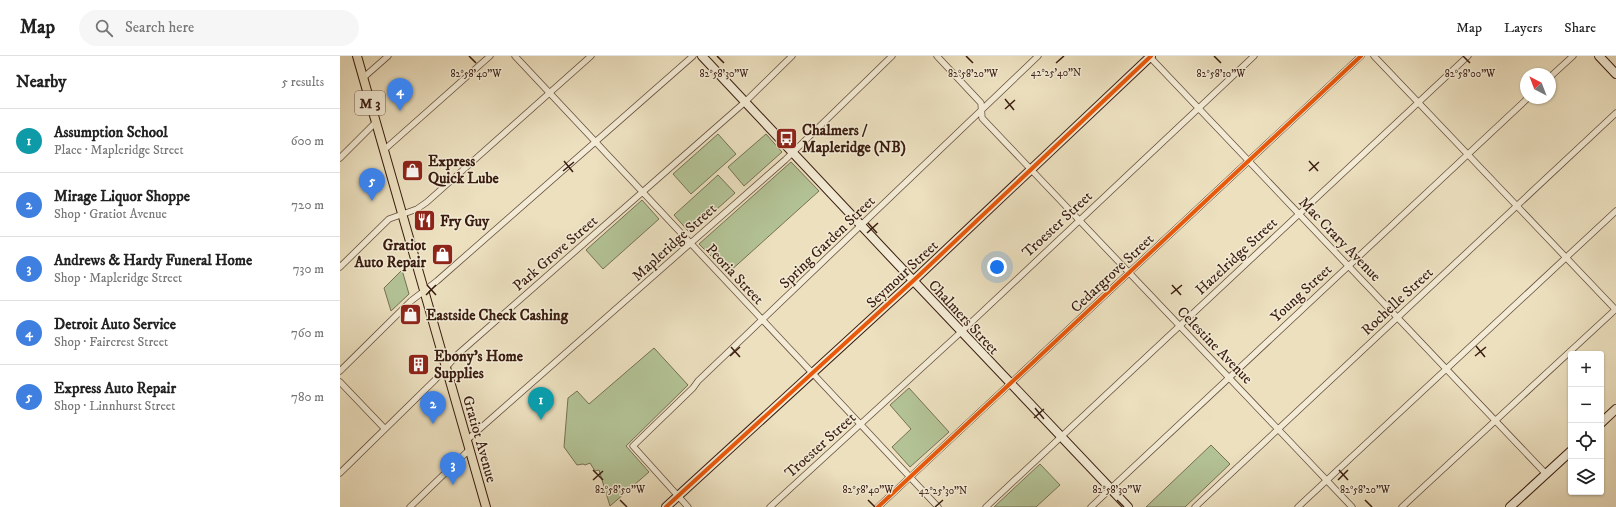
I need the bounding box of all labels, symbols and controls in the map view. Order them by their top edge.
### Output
search box [79,10,359,46]
text: Map [20,16,55,39]
icon: search [93,17,115,39]
text: Search here [125,18,194,37]
text: Map [1456,19,1482,37]
text: Layers [1504,19,1542,37]
text: Share [1564,19,1596,37]
text: 42°25'40"N [1031,67,1081,79]
text: 82°58'40"W [451,68,502,80]
text: 82°58'30"W [700,68,749,80]
text: 82°58'20"W [948,68,999,80]
text: 82°58'10"W [1197,68,1246,80]
text: 82°58'00"W [1445,68,1496,80]
north arrow [1520,68,1556,104]
text: Nearby [16,71,66,93]
text: 5 results [282,74,324,90]
pin: 4 [387,78,413,111]
road number: M 3 [355,91,385,115]
place label: Chalmers / Mapleridge (NB) [802,121,906,157]
text: Assumption School [54,123,168,142]
bus stop icon: Chalmers / Mapleridge (NB) [774,126,800,152]
text: 1 [27,133,31,149]
text: 600 m [291,133,324,149]
text: Place · Mapleridge Street [54,142,184,158]
place label: Express Quick Lube [428,152,499,188]
shop icon: Express Quick Lube [400,157,426,183]
pin: 5 [359,168,385,201]
text: Mirage Liquor Shoppe [54,187,190,206]
street label: Troester Street [1018,187,1097,262]
street label: Spring Garden Street [776,192,879,293]
street label: Mac Crary Avenue [1294,193,1385,286]
text: 2 [26,197,32,213]
text: 720 m [291,197,324,213]
street label: Mapleridge Street [628,199,721,285]
text: Shop · Gratiot Avenue [54,206,167,222]
restaurant icon: Fry Guy [412,208,438,234]
street label: Park Grove Street [509,211,602,295]
place label: Fry Guy [440,212,490,231]
street label: Hazelridge Street [1191,213,1281,299]
street label: Cedargrove Street [1067,230,1158,317]
place label: Gratiot Auto Repair [353,236,426,272]
street label: Seymour Street [862,236,942,312]
street label: Peoria Street [702,240,768,309]
shop icon: Gratiot Auto Repair [429,241,455,267]
text: Andrews & Hardy Funeral Home [54,251,252,270]
your location [987,257,1007,277]
street label: Young Street [1267,260,1336,327]
text: 3 [27,261,31,277]
text: 730 m [293,261,324,277]
street label: Rochelle Street [1357,263,1437,340]
text: Shop · Mapleridge Street [54,270,182,286]
street label: Chalmers Street [924,276,1003,359]
shop icon: Eastside Check Cashing [397,302,423,328]
street label: Celestine Avenue [1173,302,1257,388]
place label: Eastside Check Cashing [426,306,569,325]
text: Detroit Auto Service [54,315,176,334]
text: 4 [25,325,33,341]
text: 760 m [291,325,324,341]
text: Shop · Faircrest Street [54,334,168,350]
place label: Ebony's Home Supplies [434,347,524,383]
map controls [1568,351,1604,495]
button: + [1568,351,1604,387]
building icon: Ebony's Home Supplies [406,352,432,378]
text: Express Auto Repair [54,379,176,398]
pin: 1 [528,387,554,420]
button: − [1568,387,1604,423]
text: 5 [26,389,32,405]
text: 780 m [291,389,324,405]
pin: 2 [420,391,446,424]
street label: Gratiot Avenue [458,393,501,485]
text: Shop · Linnhurst Street [54,398,175,414]
street label: Troester Street [781,408,860,482]
button: locate [1568,423,1604,459]
pin: 3 [440,452,466,485]
button: layers [1568,459,1604,495]
text: 82°58'50"W [595,484,646,496]
text: 82°58'40"W [843,484,894,496]
text: 82°58'30"W [1093,484,1142,496]
text: 82°58'20"W [1340,484,1391,496]
text: 42°25'30"N [919,485,967,497]

